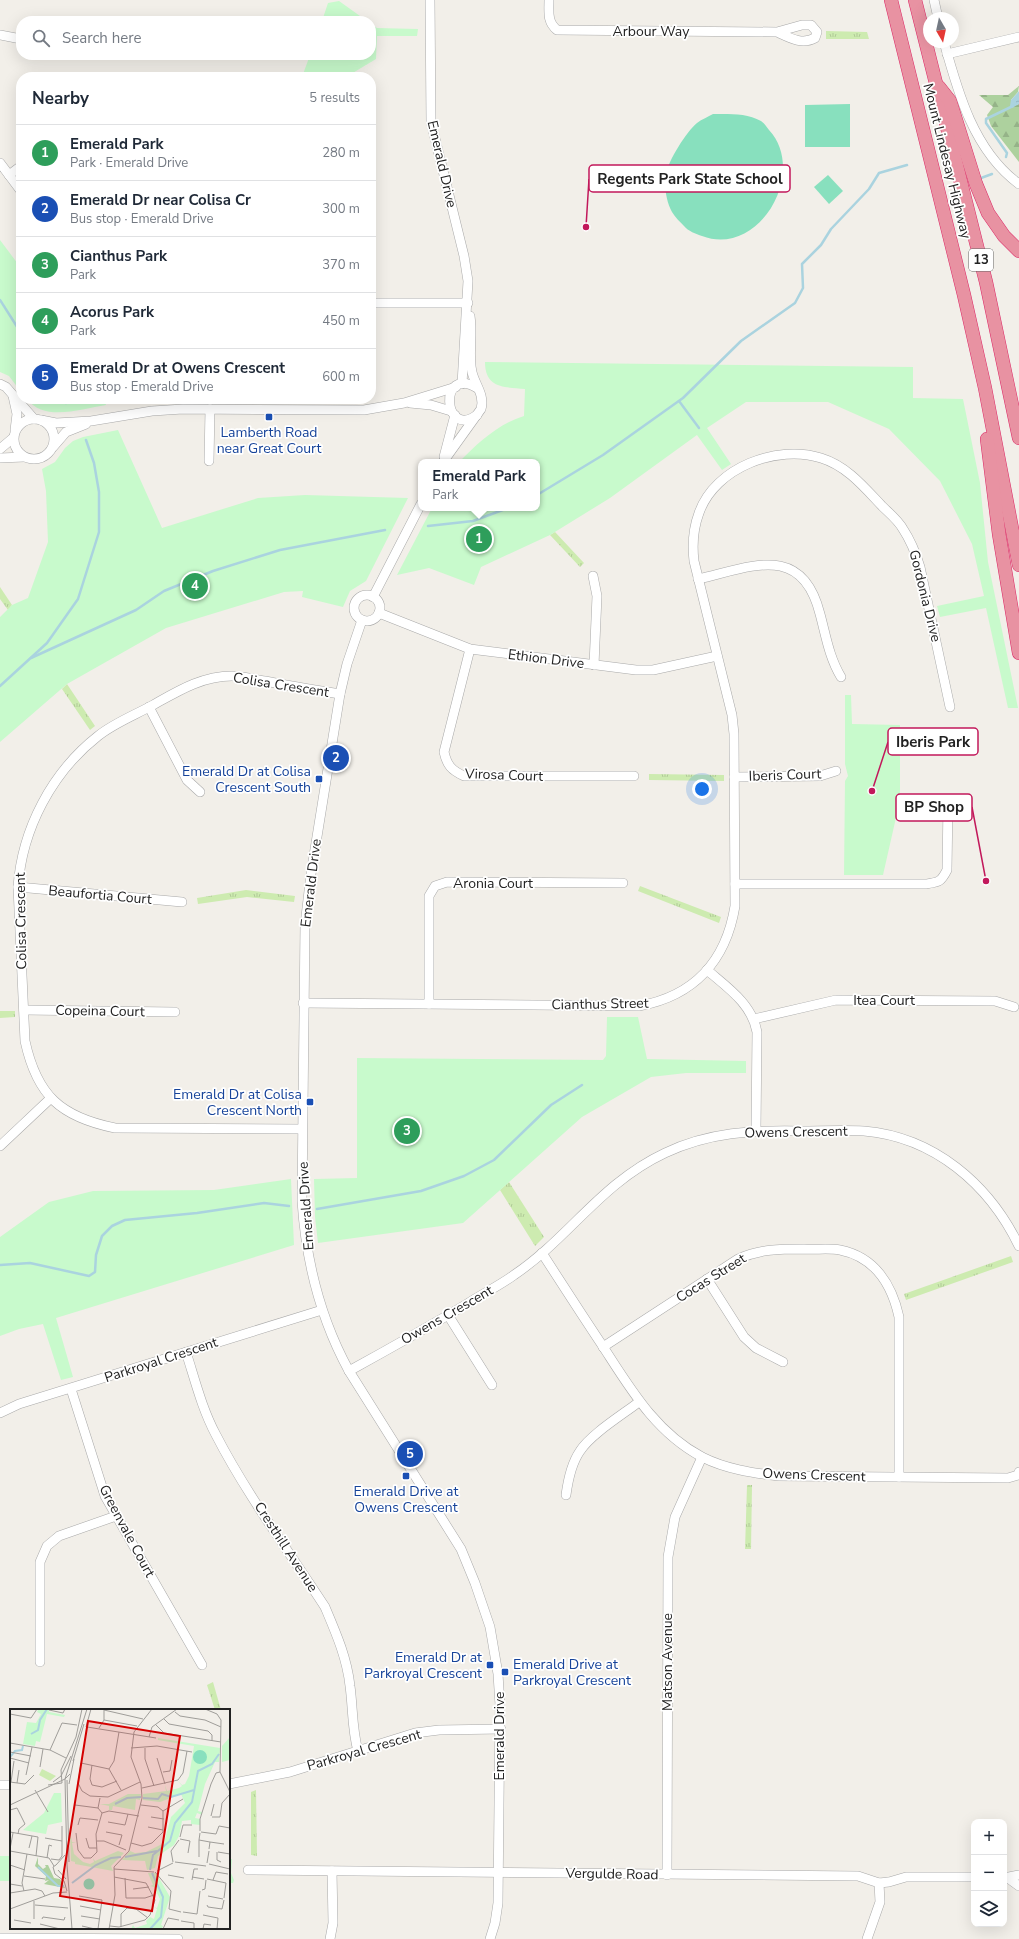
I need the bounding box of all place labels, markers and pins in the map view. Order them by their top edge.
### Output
callout: Regents Park State School [589,165,790,192]
marker: Lamberth Road near Great Court [264,412,274,422]
place label: Lamberth Road near Great Court [217,423,321,458]
pin: 1 [466,524,492,554]
pin: 4 [182,571,208,601]
callout: Iberis Park [888,728,978,755]
pin: 2 [323,743,349,773]
place label: Emerald Dr at Colisa Crescent South [182,762,311,797]
marker: Emerald Dr at Colisa Crescent South [314,774,324,784]
callout: BP Shop [896,794,972,821]
place label: Emerald Dr at Colisa Crescent North [173,1085,302,1120]
marker: Emerald Dr at Colisa Crescent North [305,1097,315,1107]
pin: 3 [394,1116,420,1146]
pin: 5 [397,1439,423,1469]
marker: Emerald Drive at Owens Crescent [401,1471,411,1481]
place label: Emerald Drive at Owens Crescent [354,1482,459,1517]
place label: Emerald Dr at Parkroyal Crescent [364,1648,482,1683]
place label: Emerald Drive at Parkroyal Crescent [513,1655,631,1690]
marker: Emerald Dr at Parkroyal Crescent [485,1660,495,1670]
marker: Emerald Drive at Parkroyal Crescent [500,1667,510,1677]

